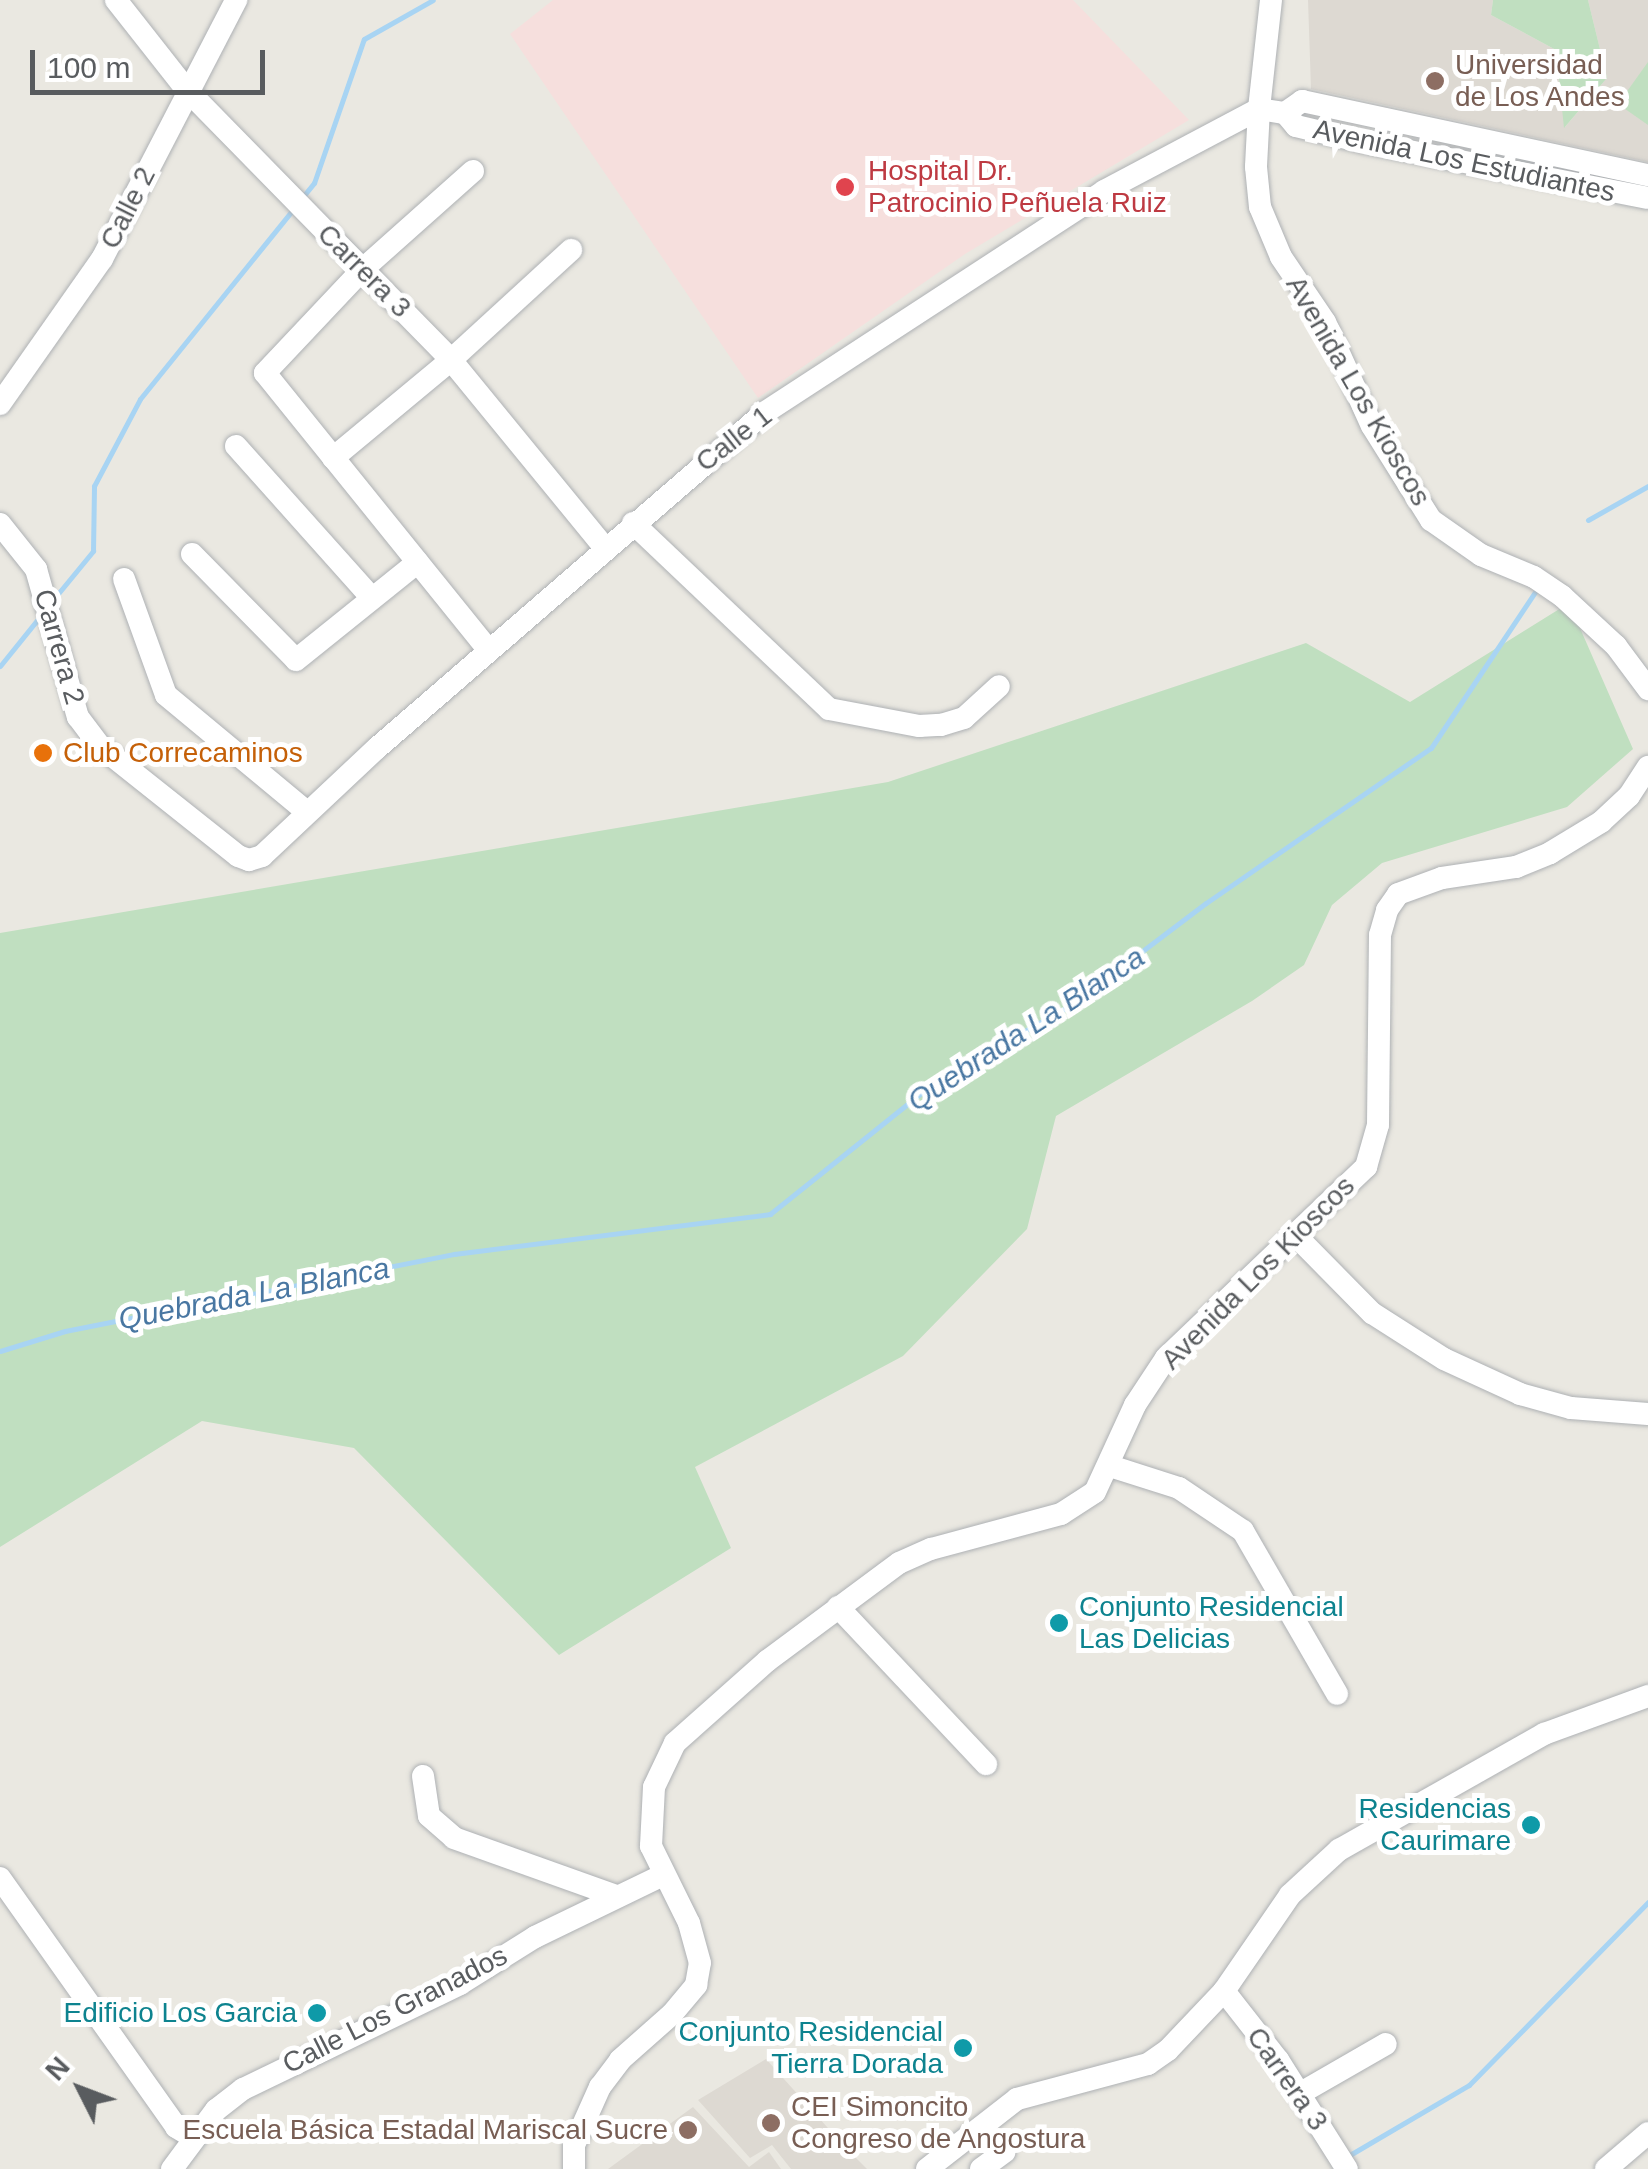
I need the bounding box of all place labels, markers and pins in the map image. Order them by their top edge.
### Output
place label: Universidad de Los Andes [1455,48,1626,114]
marker: Universidad de Los Andes [1424,70,1446,92]
place label: Hospital Dr. Patrocinio Peñuela Ruiz [868,154,1167,220]
marker: Hospital Dr. Patrocinio Peñuela Ruiz [832,174,858,200]
place label: Club Correcaminos [63,736,303,770]
marker: Club Correcaminos [32,742,54,764]
place label: Conjunto Residencial Las Delicias [1079,1590,1344,1656]
marker: Conjunto Residencial Las Delicias [1048,1612,1070,1634]
place label: Residencias Caurimare [1358,1792,1511,1858]
marker: Residencias Caurimare [1520,1814,1542,1836]
place label: Edificio Los Garcia [64,1996,297,2030]
marker: Edificio Los Garcia [306,2002,328,2024]
place label: Conjunto Residencial Tierra Dorada [678,2015,943,2081]
marker: Conjunto Residencial Tierra Dorada [952,2037,974,2059]
place label: CEI Simoncito Congreso de Angostura [791,2090,1087,2156]
marker: CEI Simoncito Congreso de Angostura [760,2112,782,2134]
place label: Escuela Básica Estadal Mariscal Sucre [182,2113,668,2147]
marker: Escuela Básica Estadal Mariscal Sucre [677,2119,699,2141]

